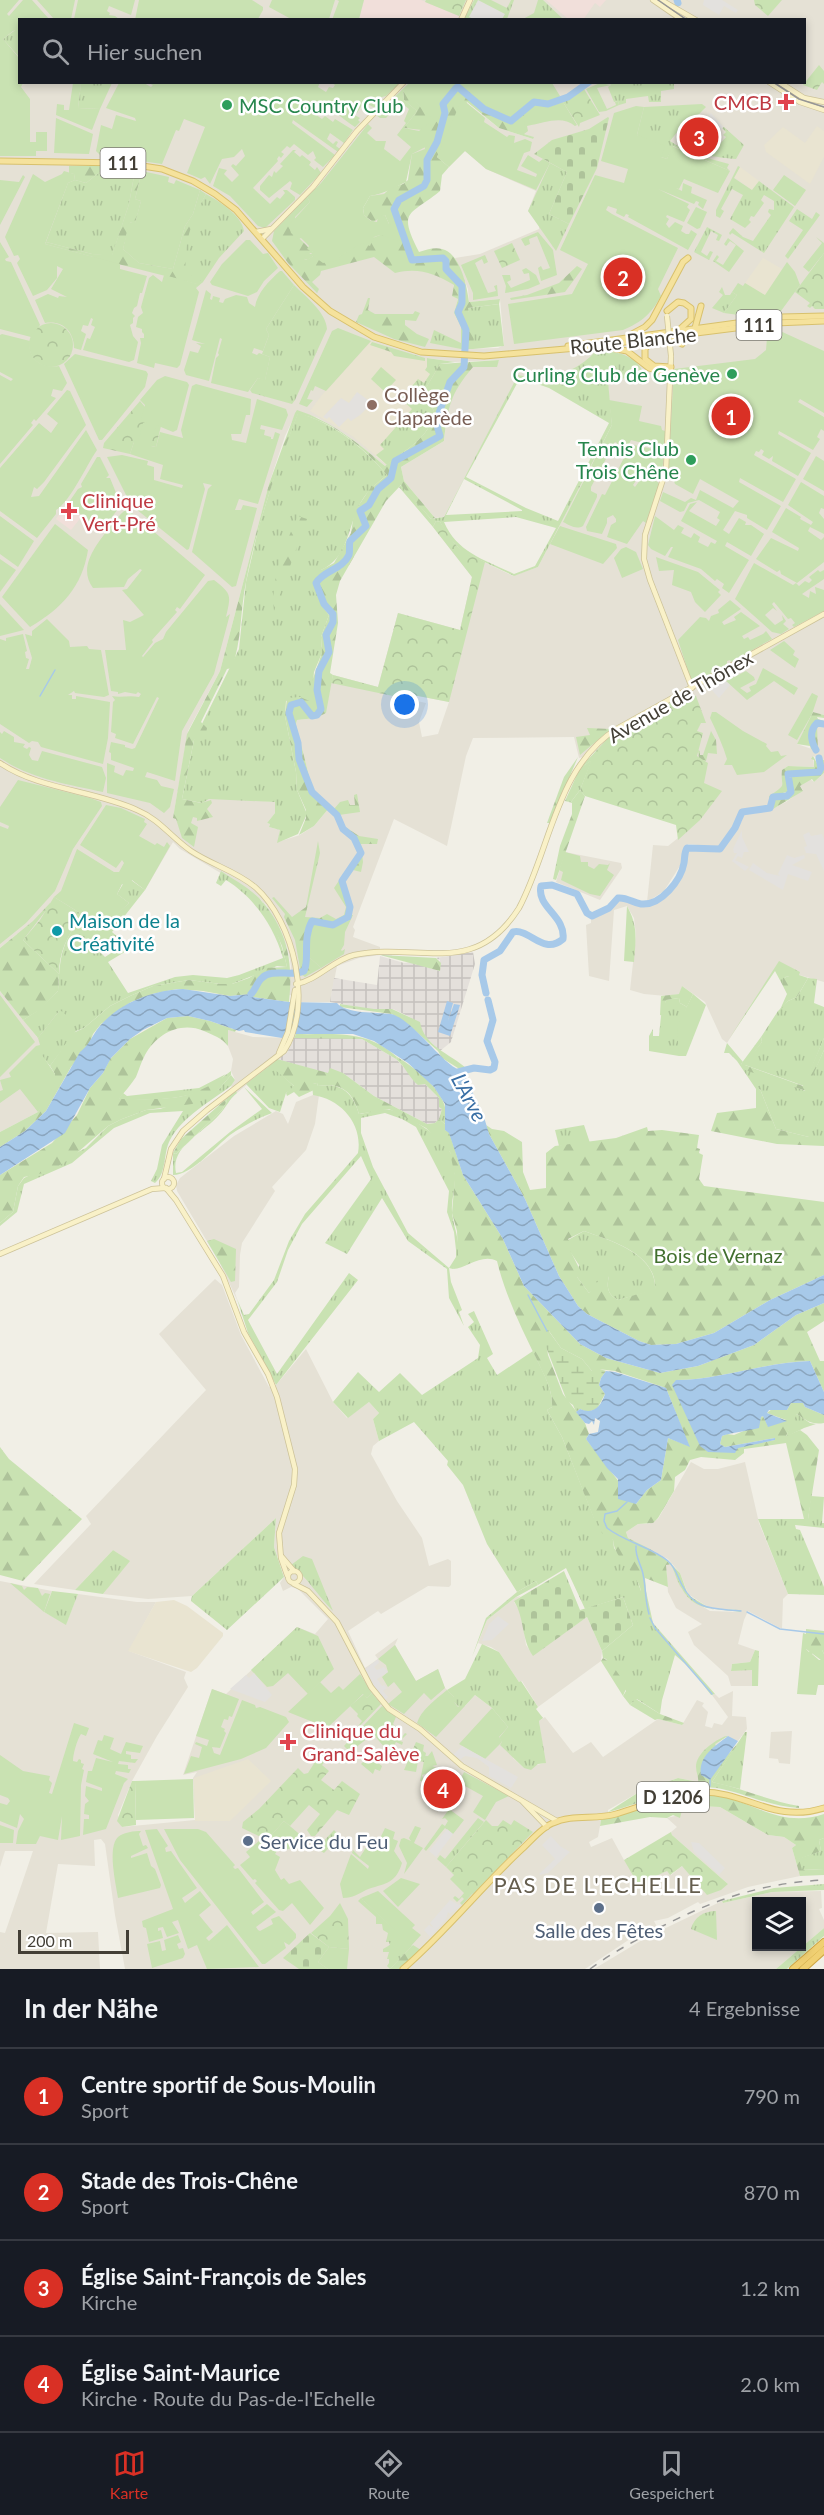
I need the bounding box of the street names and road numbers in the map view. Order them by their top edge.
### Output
road number: 111 [100,148,146,178]
road number: 111 [736,310,782,340]
street label: Route Blanche [569,321,697,359]
street label: Avenue de Thônex [603,645,757,747]
road number: D 1206 [637,1782,709,1812]

